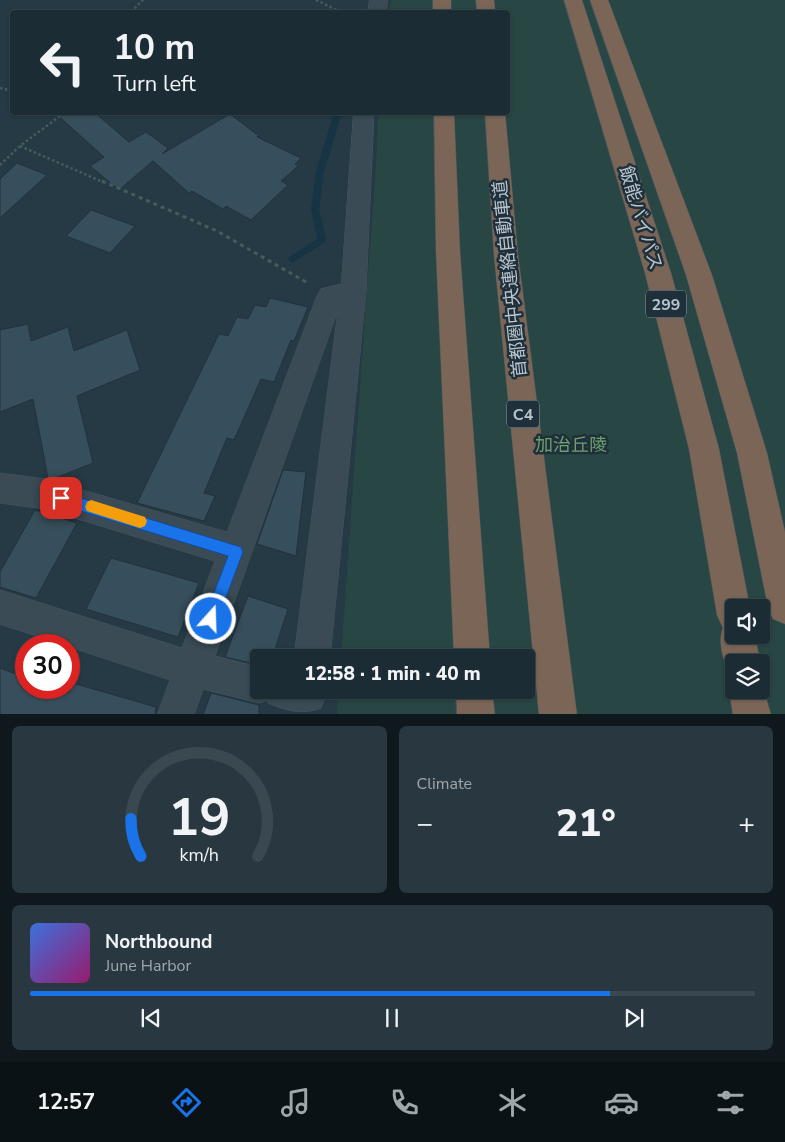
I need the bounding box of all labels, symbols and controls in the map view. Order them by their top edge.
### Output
text: 10 m [113,24,195,71]
icon: left [30,30,95,95]
text: Turn left [113,69,196,99]
street label: 飯能バイパス [614,163,668,273]
street label: 首都圏中央連絡自動車道 [488,179,532,379]
road number: 299 [646,290,686,318]
road number: C4 [507,400,539,428]
park label: 加治丘陵 [535,433,607,457]
pin [40,477,82,519]
icon: arrive [47,484,75,512]
position arrow [184,592,236,644]
map controls [725,599,770,699]
button: sound [725,599,770,644]
speed limit sign: 30 [15,634,80,699]
button: layers [725,654,770,699]
text: 12:58 · 1 min · 40 m [304,661,481,687]
text: Climate [417,773,472,795]
text: 19 [168,782,230,853]
text: 21° [556,798,616,849]
text: − [417,805,433,843]
text: + [738,805,755,843]
text: km/h [180,843,219,867]
text: Northbound [105,929,212,955]
text: June Harbor [105,955,191,977]
icon: previous [137,1004,165,1032]
icon: pause [378,1004,406,1032]
icon: next [620,1004,648,1032]
icon: directions [169,1085,204,1120]
icon: music [278,1085,313,1120]
icon: phone [387,1085,422,1120]
icon: climate [495,1085,530,1120]
icon: car [604,1085,639,1120]
icon: filters [713,1085,748,1120]
text: 12:57 [37,1087,95,1117]

